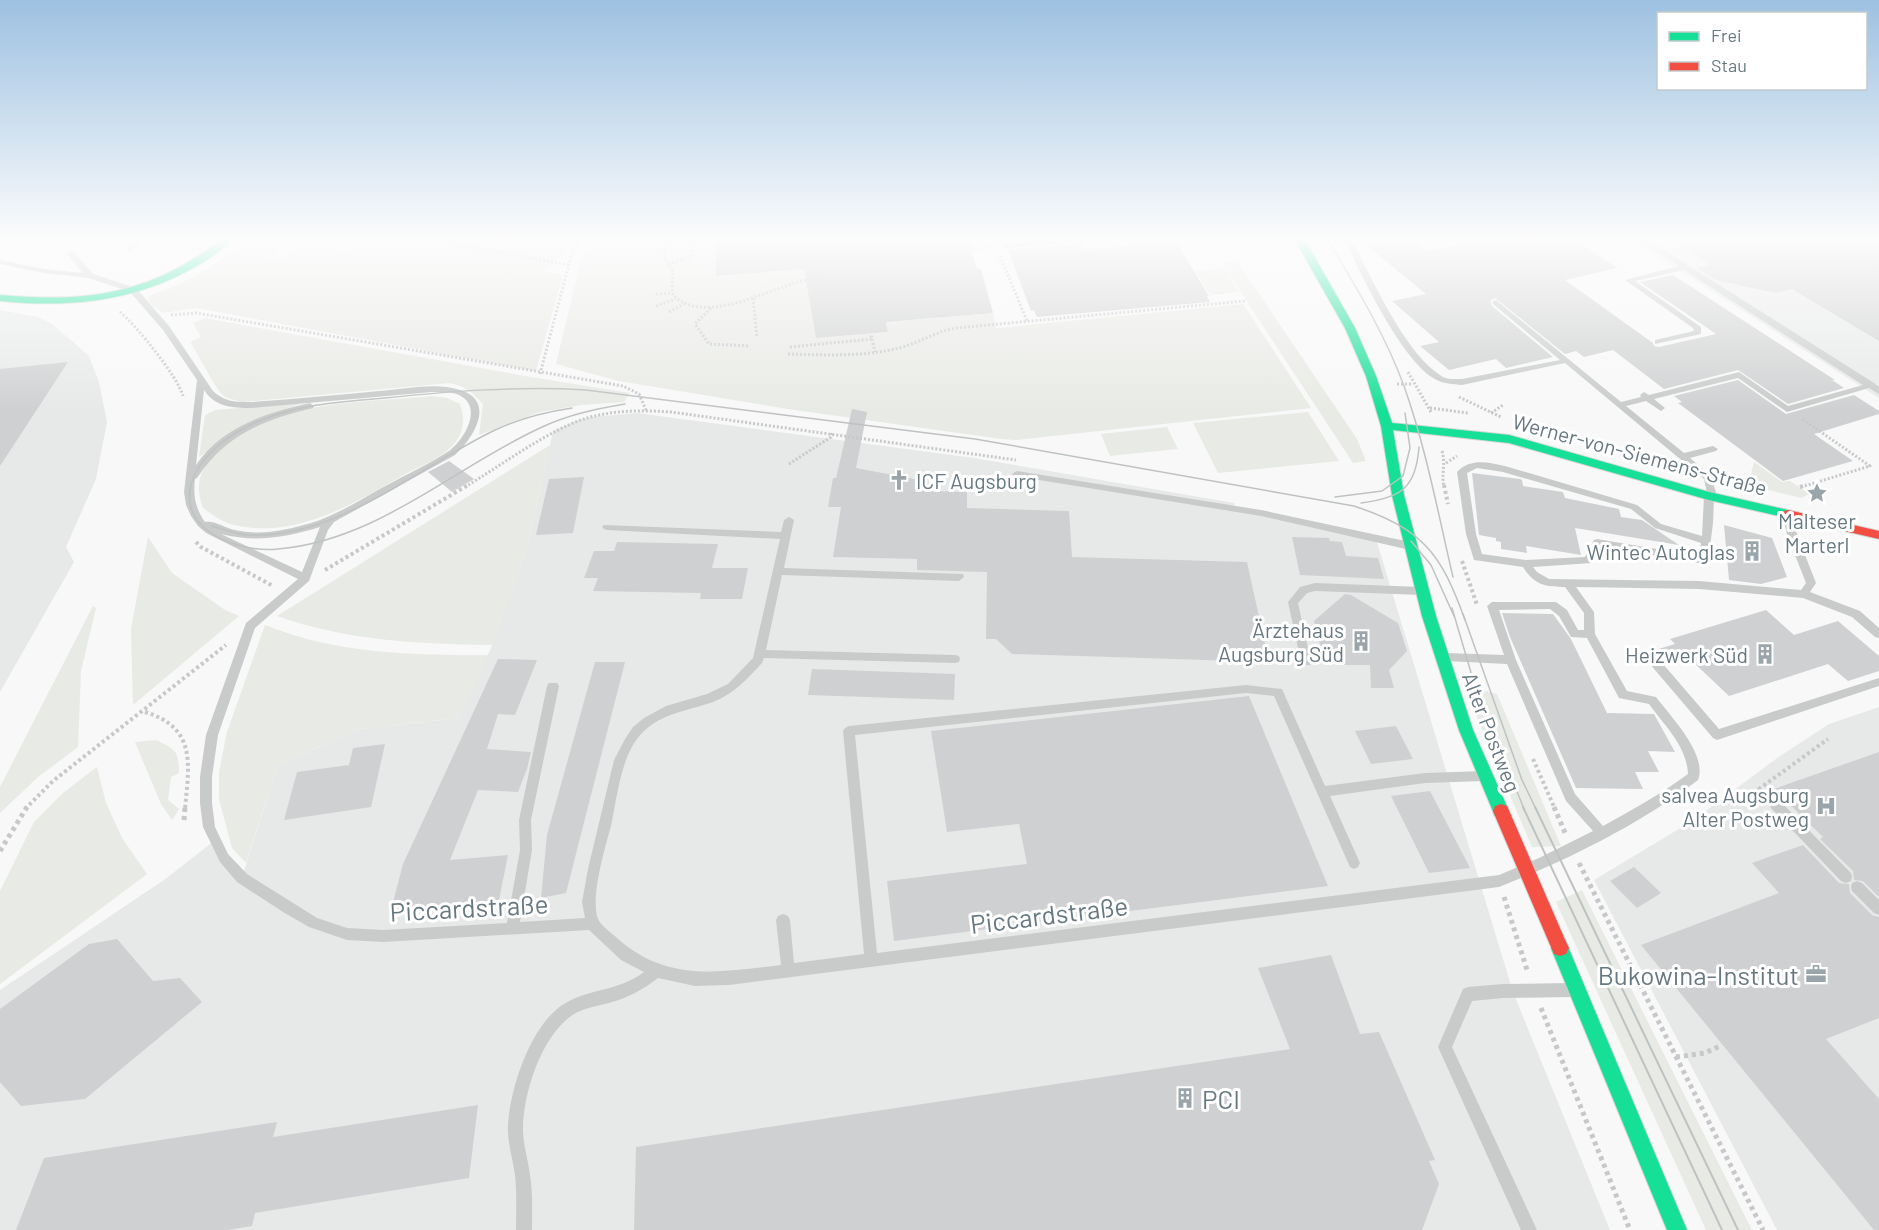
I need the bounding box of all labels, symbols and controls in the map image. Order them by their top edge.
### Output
legend [1657,12,1867,90]
text: Frei [1711,24,1742,46]
text: Stau [1711,54,1747,76]
street label: Werner-von-Siemens-Straße [1510,408,1770,500]
church icon: ICF Augsburg [887,468,911,492]
place label: ICF Augsburg [916,468,1037,493]
place icon: Malteser Marterl [1805,481,1829,505]
place label: Malteser Marterl [1778,508,1856,557]
place label: Wintec Autoglas [1587,539,1735,564]
building icon: Wintec Autoglas [1740,539,1764,563]
place label: Ärztehaus Augsburg Süd [1218,617,1344,666]
building icon: Ärztehaus Augsburg Süd [1349,629,1373,653]
place label: Heizwerk Süd [1625,642,1748,667]
building icon: Heizwerk Süd [1753,642,1777,666]
street label: Alter Postweg [1458,669,1526,795]
place label: salvea Augsburg Alter Postweg [1661,782,1809,831]
hospital icon: salvea Augsburg Alter Postweg [1814,794,1838,818]
street label: Piccardstraße [389,887,549,927]
street label: Piccardstraße [968,889,1130,939]
place label: Bukowina-Institut [1598,959,1799,990]
office icon: Bukowina-Institut [1804,962,1828,986]
place label: PCI [1202,1083,1240,1114]
building icon: PCI [1173,1086,1197,1110]

